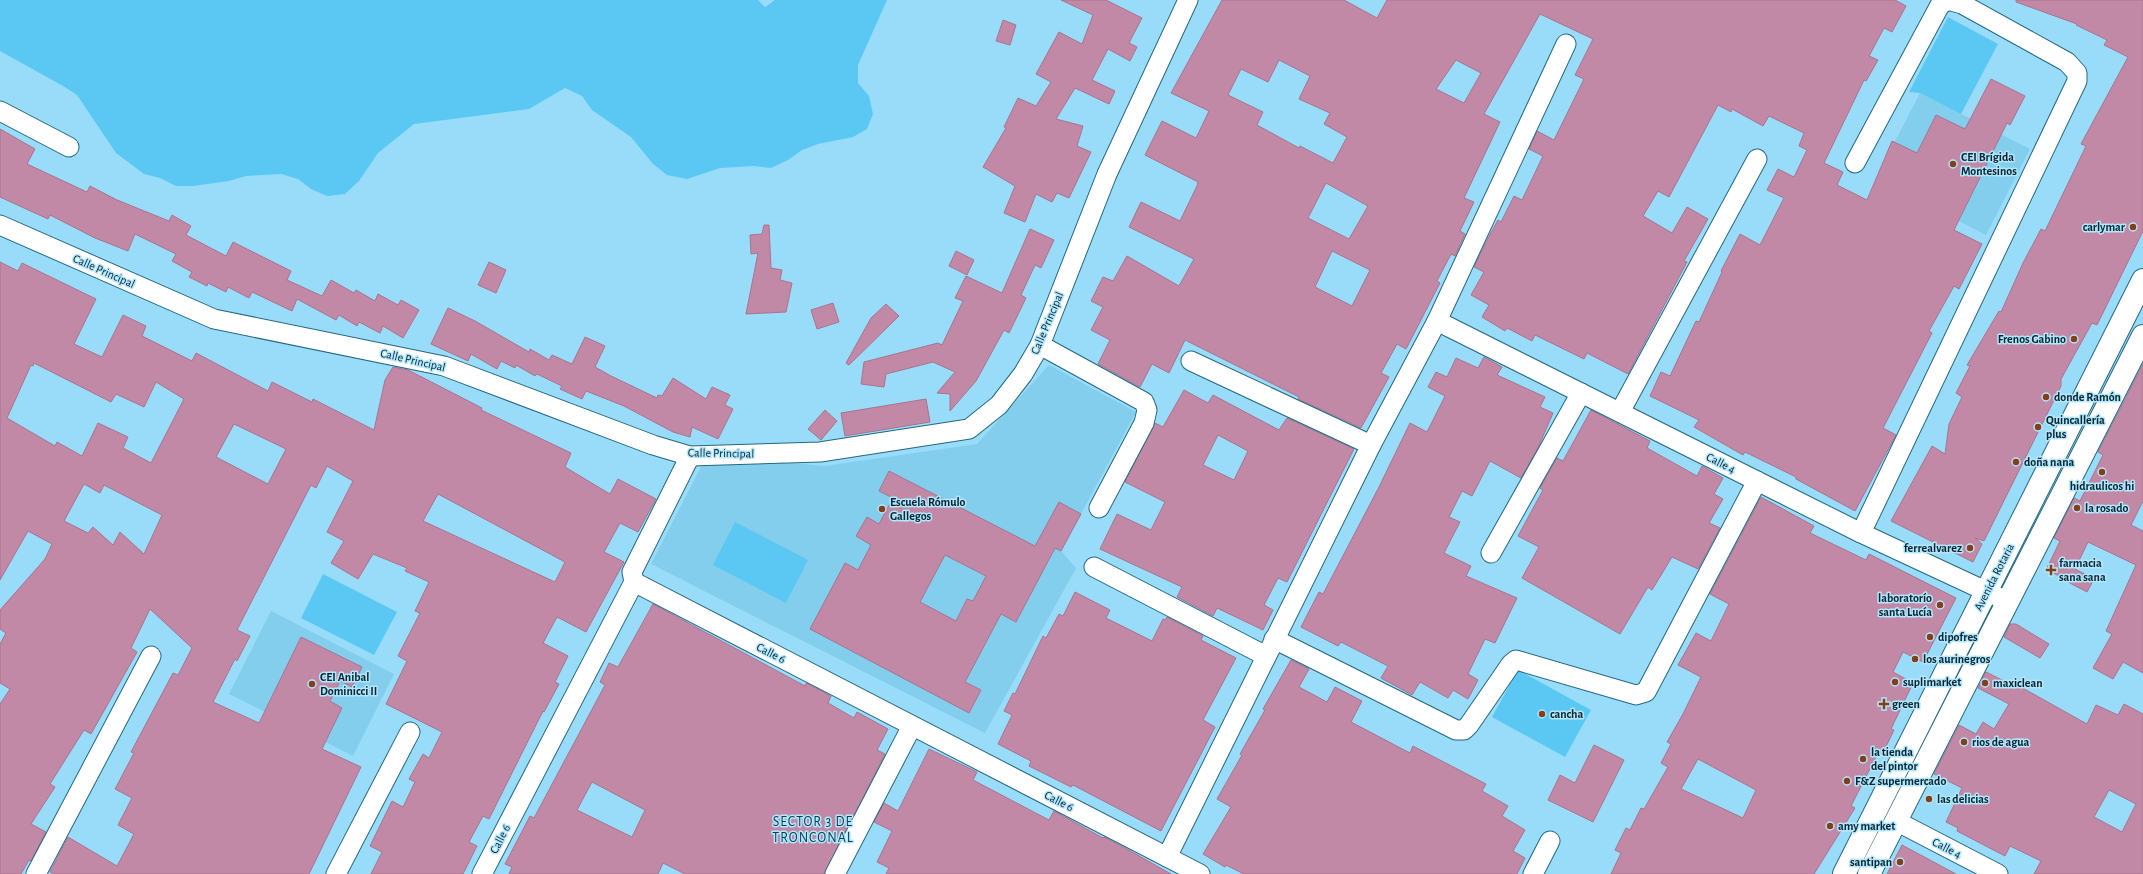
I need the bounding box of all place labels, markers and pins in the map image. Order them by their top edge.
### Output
place label: CEI Brígida Montesinos [1961,151,2017,177]
marker: CEI Brígida Montesinos [1948,159,1958,169]
place label: carlymar [2083,221,2126,234]
marker: carlymar [2128,222,2138,232]
place label: Frenos Gabino [1998,333,2066,345]
marker: Frenos Gabino [2069,334,2079,344]
place label: donde Ramón [2054,391,2121,403]
marker: donde Ramón [2041,392,2051,402]
place label: Quincallería plus [2046,414,2105,440]
marker: Quincallería plus [2033,422,2043,432]
place label: doña nana [2024,456,2074,468]
marker: doña nana [2011,457,2021,467]
marker: hidraulicos hi [2097,467,2107,477]
place label: hidraulicos hi [2070,480,2134,492]
place label: Escuela Rómulo Gallegos [890,496,966,522]
place label: la rosado [2085,502,2129,514]
marker: la rosado [2072,503,2082,513]
marker: Escuela Rómulo Gallegos [877,504,887,514]
place label: ferrealvarez [1904,542,1962,554]
marker: ferrealvarez [1965,543,1975,553]
place label: farmacia sana sana [2059,557,2106,583]
marker: farmacia sana sana [2046,565,2056,575]
place label: laboratorío santa Lucía [1878,592,1932,618]
marker: laboratorío santa Lucía [1935,600,1945,610]
place label: dipofres [1938,631,1978,643]
marker: dipofres [1925,632,1935,642]
place label: los aurinegros [1923,653,1991,665]
marker: los aurinegros [1910,654,1920,664]
place label: CEI Anibal Dominicci II [320,671,377,697]
place label: suplimarket [1903,676,1961,688]
marker: suplimarket [1890,677,1900,687]
place label: maxiclean [1993,677,2043,689]
marker: maxiclean [1980,678,1990,688]
marker: CEI Anibal Dominicci II [307,679,317,689]
place label: green [1892,698,1920,710]
marker: green [1879,699,1889,709]
place label: cancha [1550,708,1584,720]
marker: cancha [1537,709,1547,719]
place label: rios de agua [1972,736,2029,748]
marker: rios de agua [1959,737,1969,747]
place label: la tienda del pintor [1871,746,1918,772]
marker: la tienda del pintor [1858,754,1868,764]
place label: F&Z supermercado [1855,775,1946,787]
marker: F&Z supermercado [1842,776,1852,786]
place label: las delicias [1937,793,1989,805]
marker: las delicias [1924,794,1934,804]
place label: amy market [1838,820,1895,833]
marker: amy market [1825,821,1835,831]
place label: santipan [1850,856,1892,868]
marker: santipan [1895,857,1905,867]

